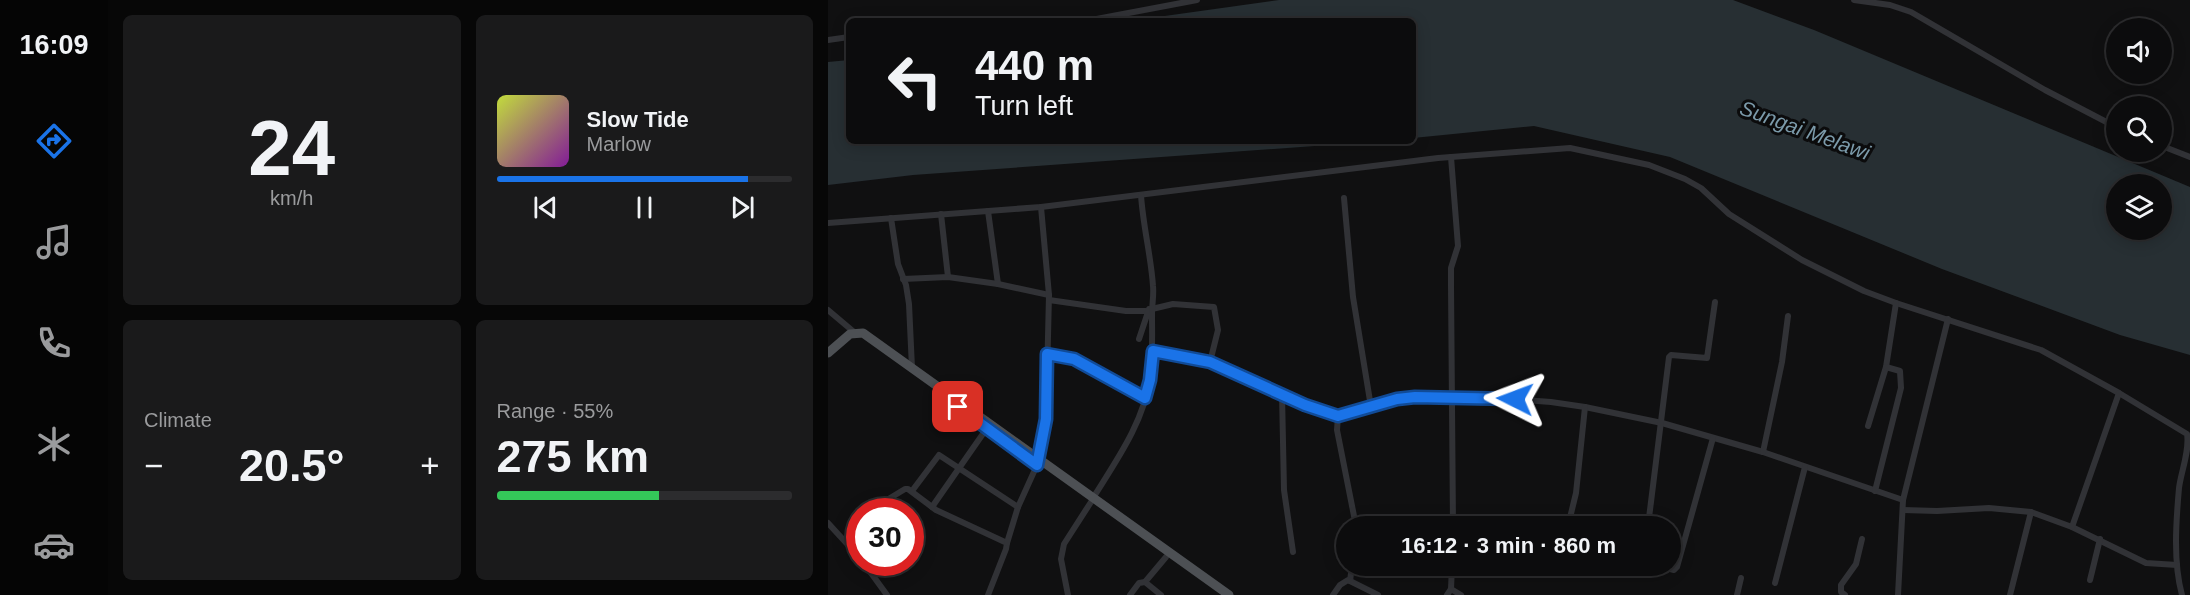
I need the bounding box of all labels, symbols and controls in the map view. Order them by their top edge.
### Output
map controls [2106,18,2172,240]
button: sound [2106,18,2172,84]
text: 16:09 [19,30,89,60]
icon: left [876,42,954,120]
text: 440 m [975,42,1094,89]
text: Turn left [975,91,1073,121]
water label: Sungai Melawi [1737,96,1874,165]
button: search [2106,96,2172,162]
text: 24 [248,104,335,192]
text: Slow Tide [587,107,689,132]
icon: directions [33,120,75,162]
text: Marlow [587,133,651,155]
button: layers [2106,174,2172,240]
text: km/h [270,187,313,209]
icon: previous [529,191,562,224]
icon: pause [628,191,661,224]
icon: next [726,191,759,224]
icon: music [33,221,75,263]
icon: phone [33,322,75,364]
position arrow [1483,367,1547,431]
pin [932,381,983,432]
icon: arrive [941,390,974,423]
text: Range · 55% [497,400,613,422]
text: Climate [144,409,212,431]
icon: climate [33,423,75,465]
text: 275 km [497,431,649,482]
text: 20.5° [239,440,345,491]
text: − [144,447,163,484]
text: + [420,447,440,484]
speed limit sign: 30 [846,498,924,576]
icon: car [33,524,75,566]
text: 16:12 · 3 min · 860 m [1401,533,1616,558]

